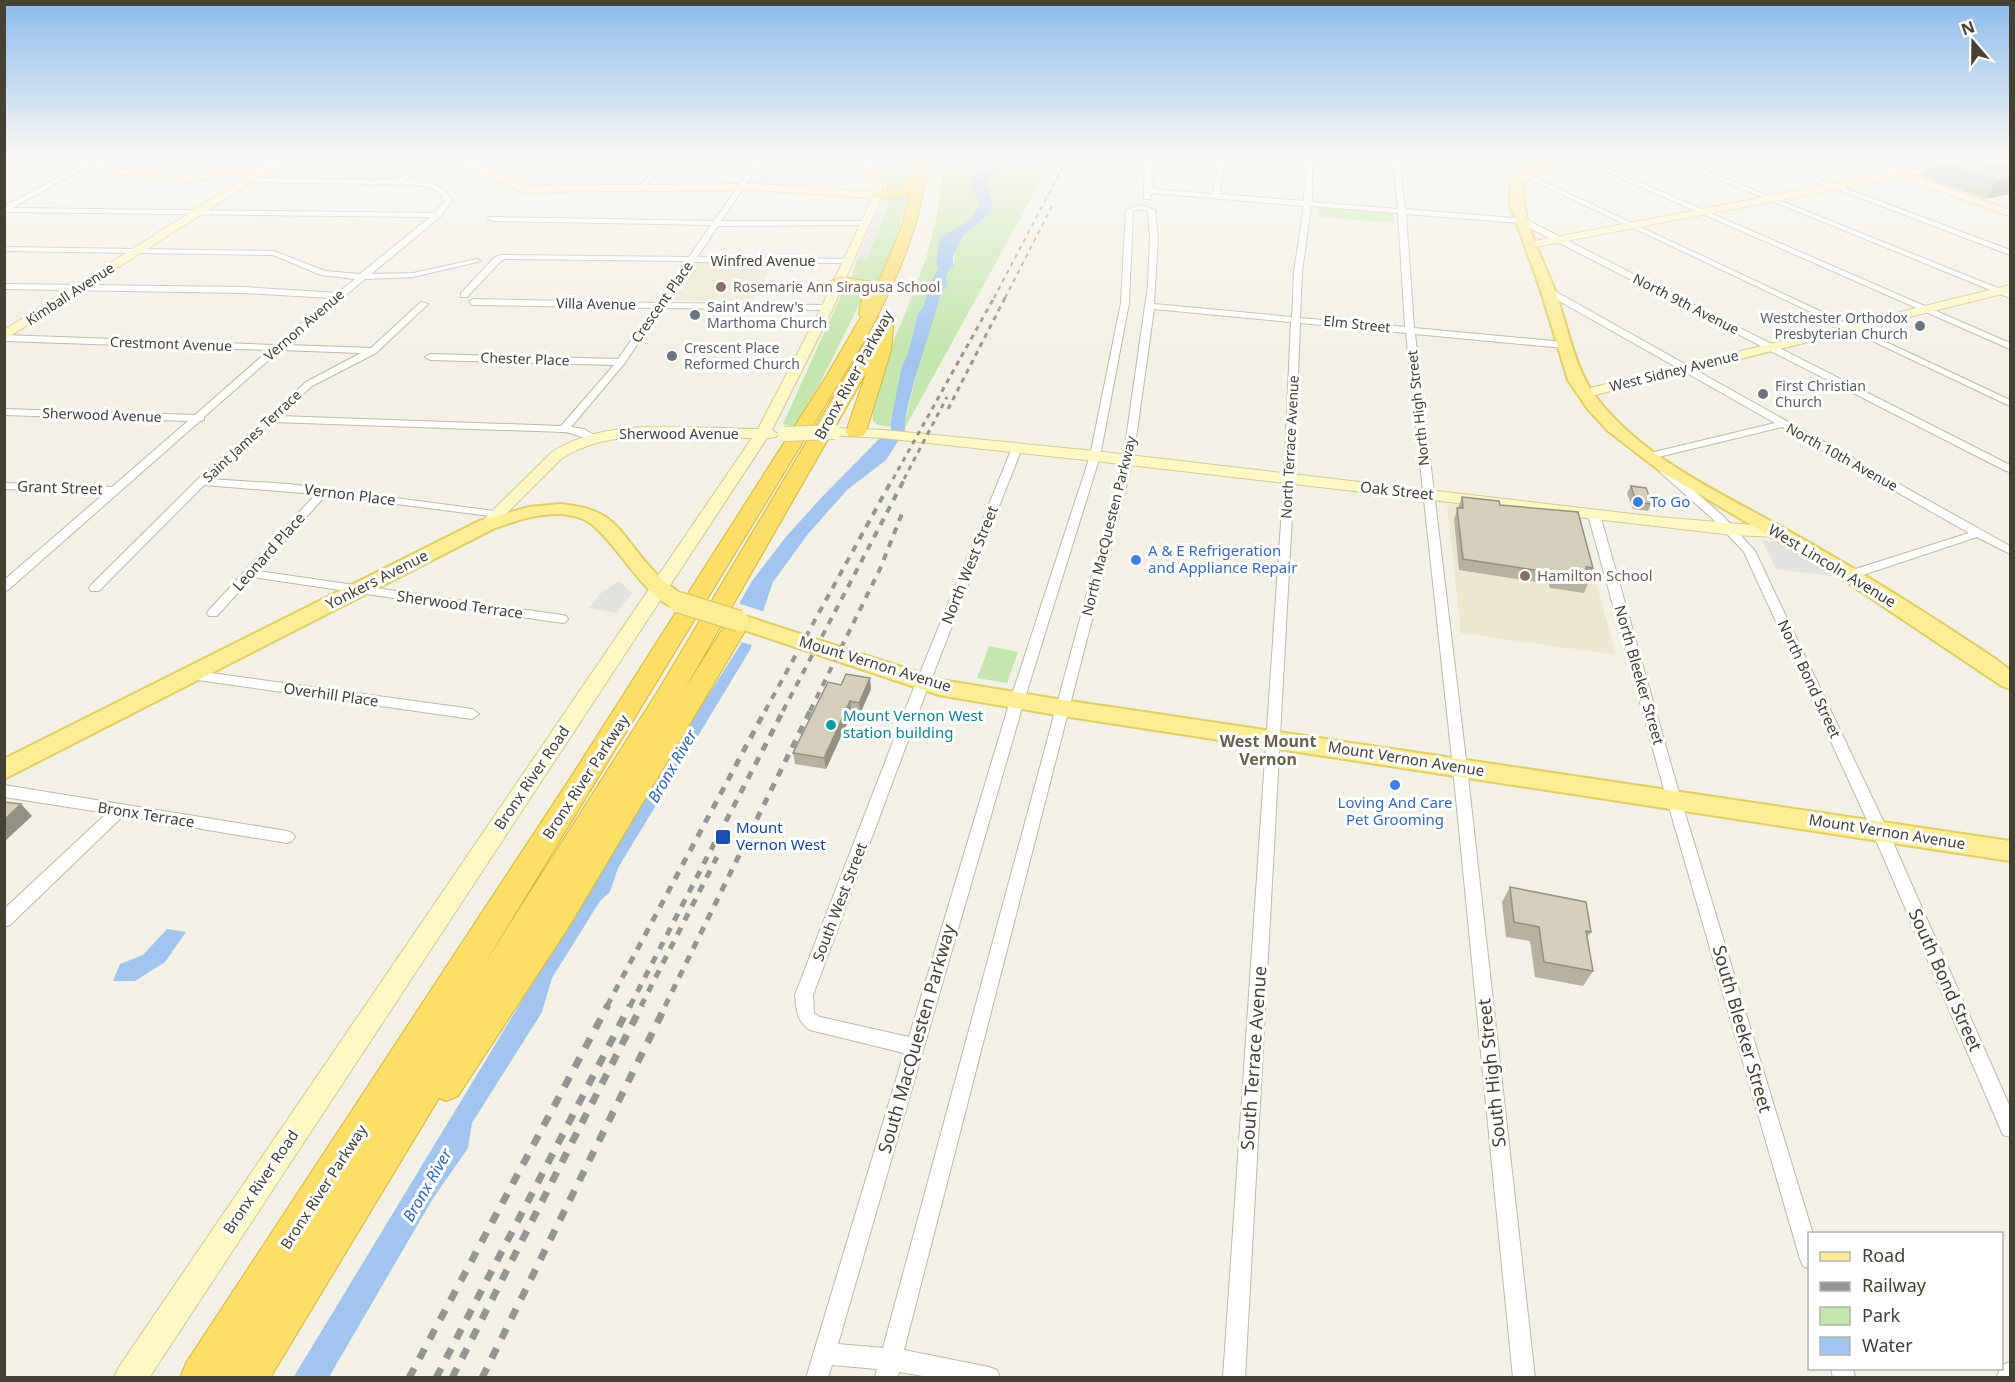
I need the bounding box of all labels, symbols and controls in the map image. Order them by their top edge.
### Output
north arrow [1943,12,2003,72]
text: N [1958,15,1978,40]
street label: Winfred Avenue [711,251,816,270]
street label: Crescent Place [626,257,697,346]
street label: Kimball Avenue [22,258,118,329]
street label: North 9th Avenue [1630,269,1743,339]
place label: Rosemarie Ann Siragusa School [733,277,940,296]
marker: Rosemarie Ann Siragusa School [714,280,728,294]
street label: Vernon Avenue [260,284,348,365]
street label: Villa Avenue [556,293,636,314]
place label: Saint Andrew's Marthoma Church [707,297,827,332]
street label: Bronx River Parkway [809,306,897,443]
marker: Saint Andrew's Marthoma Church [688,308,702,322]
place label: Westchester Orthodox Presbyterian Church [1760,308,1909,343]
street label: Elm Street [1323,311,1391,336]
marker: Westchester Orthodox Presbyterian Church [1913,319,1927,333]
street label: Crestmont Avenue [110,332,232,355]
place label: Crescent Place Reformed Church [684,338,800,373]
street label: West Sidney Avenue [1607,345,1740,396]
street label: Chester Place [480,347,570,370]
marker: Crescent Place Reformed Church [665,349,679,363]
street label: North High Street [1402,349,1433,467]
street label: North Terrace Avenue [1276,375,1303,519]
place label: First Christian Church [1775,376,1866,411]
street label: Saint James Terrace [198,385,305,486]
marker: First Christian Church [1756,387,1770,401]
street label: Sherwood Avenue [42,403,162,426]
street label: North 10th Avenue [1783,418,1901,495]
street label: Sherwood Avenue [619,424,739,443]
street label: North MacQuesten Parkway [1077,433,1140,618]
street label: Grant Street [17,476,104,499]
street label: Oak Street [1359,476,1435,504]
street label: Vernon Place [303,478,397,510]
place label: To Go [1650,491,1690,511]
marker: To Go [1631,495,1645,509]
street label: North West Street [936,502,1002,627]
street label: Leonard Place [228,508,309,595]
street label: West Lincoln Avenue [1765,519,1900,611]
place label: A & E Refrigeration and Appliance Repair [1148,540,1297,577]
street label: Yonkers Avenue [322,545,431,614]
marker: A & E Refrigeration and Appliance Repair [1129,553,1143,567]
place label: Hamilton School [1537,565,1653,585]
marker: Hamilton School [1518,569,1532,583]
street label: Sherwood Terrace [396,585,524,623]
street label: North Bleeker Street [1610,603,1670,747]
street label: North Bond Street [1774,616,1846,741]
street label: Mount Vernon Avenue [797,630,954,696]
street label: Overhill Place [282,677,380,711]
place label: Mount Vernon West station building [843,705,984,742]
street label: Bronx River Parkway [537,710,633,843]
marker: Mount Vernon West station building [824,718,838,732]
street label: Bronx River Road [489,722,573,833]
water label: Bronx River [642,725,702,807]
district label: West Mount Vernon [1220,730,1316,770]
street label: Mount Vernon Avenue [1327,736,1486,780]
marker: Loving And Care Pet Grooming [1388,778,1402,792]
place label: Loving And Care Pet Grooming [1338,792,1452,829]
street label: Bronx Terrace [96,796,196,832]
street label: Mount Vernon Avenue [1808,809,1967,853]
place label: Mount Vernon West [736,817,826,854]
marker: Mount Vernon West [714,828,732,846]
street label: South West Street [807,839,871,964]
street label: South Bond Street [1904,904,1988,1055]
street label: South MacQuesten Parkway [872,921,960,1156]
street label: South Bleeker Street [1708,942,1778,1116]
street label: South Terrace Avenue [1235,965,1271,1151]
street label: South High Street [1471,997,1511,1149]
street label: Bronx River Parkway [275,1120,371,1253]
street label: Bronx River Road [218,1126,302,1237]
water label: Bronx River [397,1144,457,1226]
legend [1808,1232,2003,1370]
text: Road [1862,1243,1905,1267]
text: Railway [1862,1273,1927,1297]
text: Park [1862,1303,1900,1327]
text: Water [1862,1333,1913,1357]

